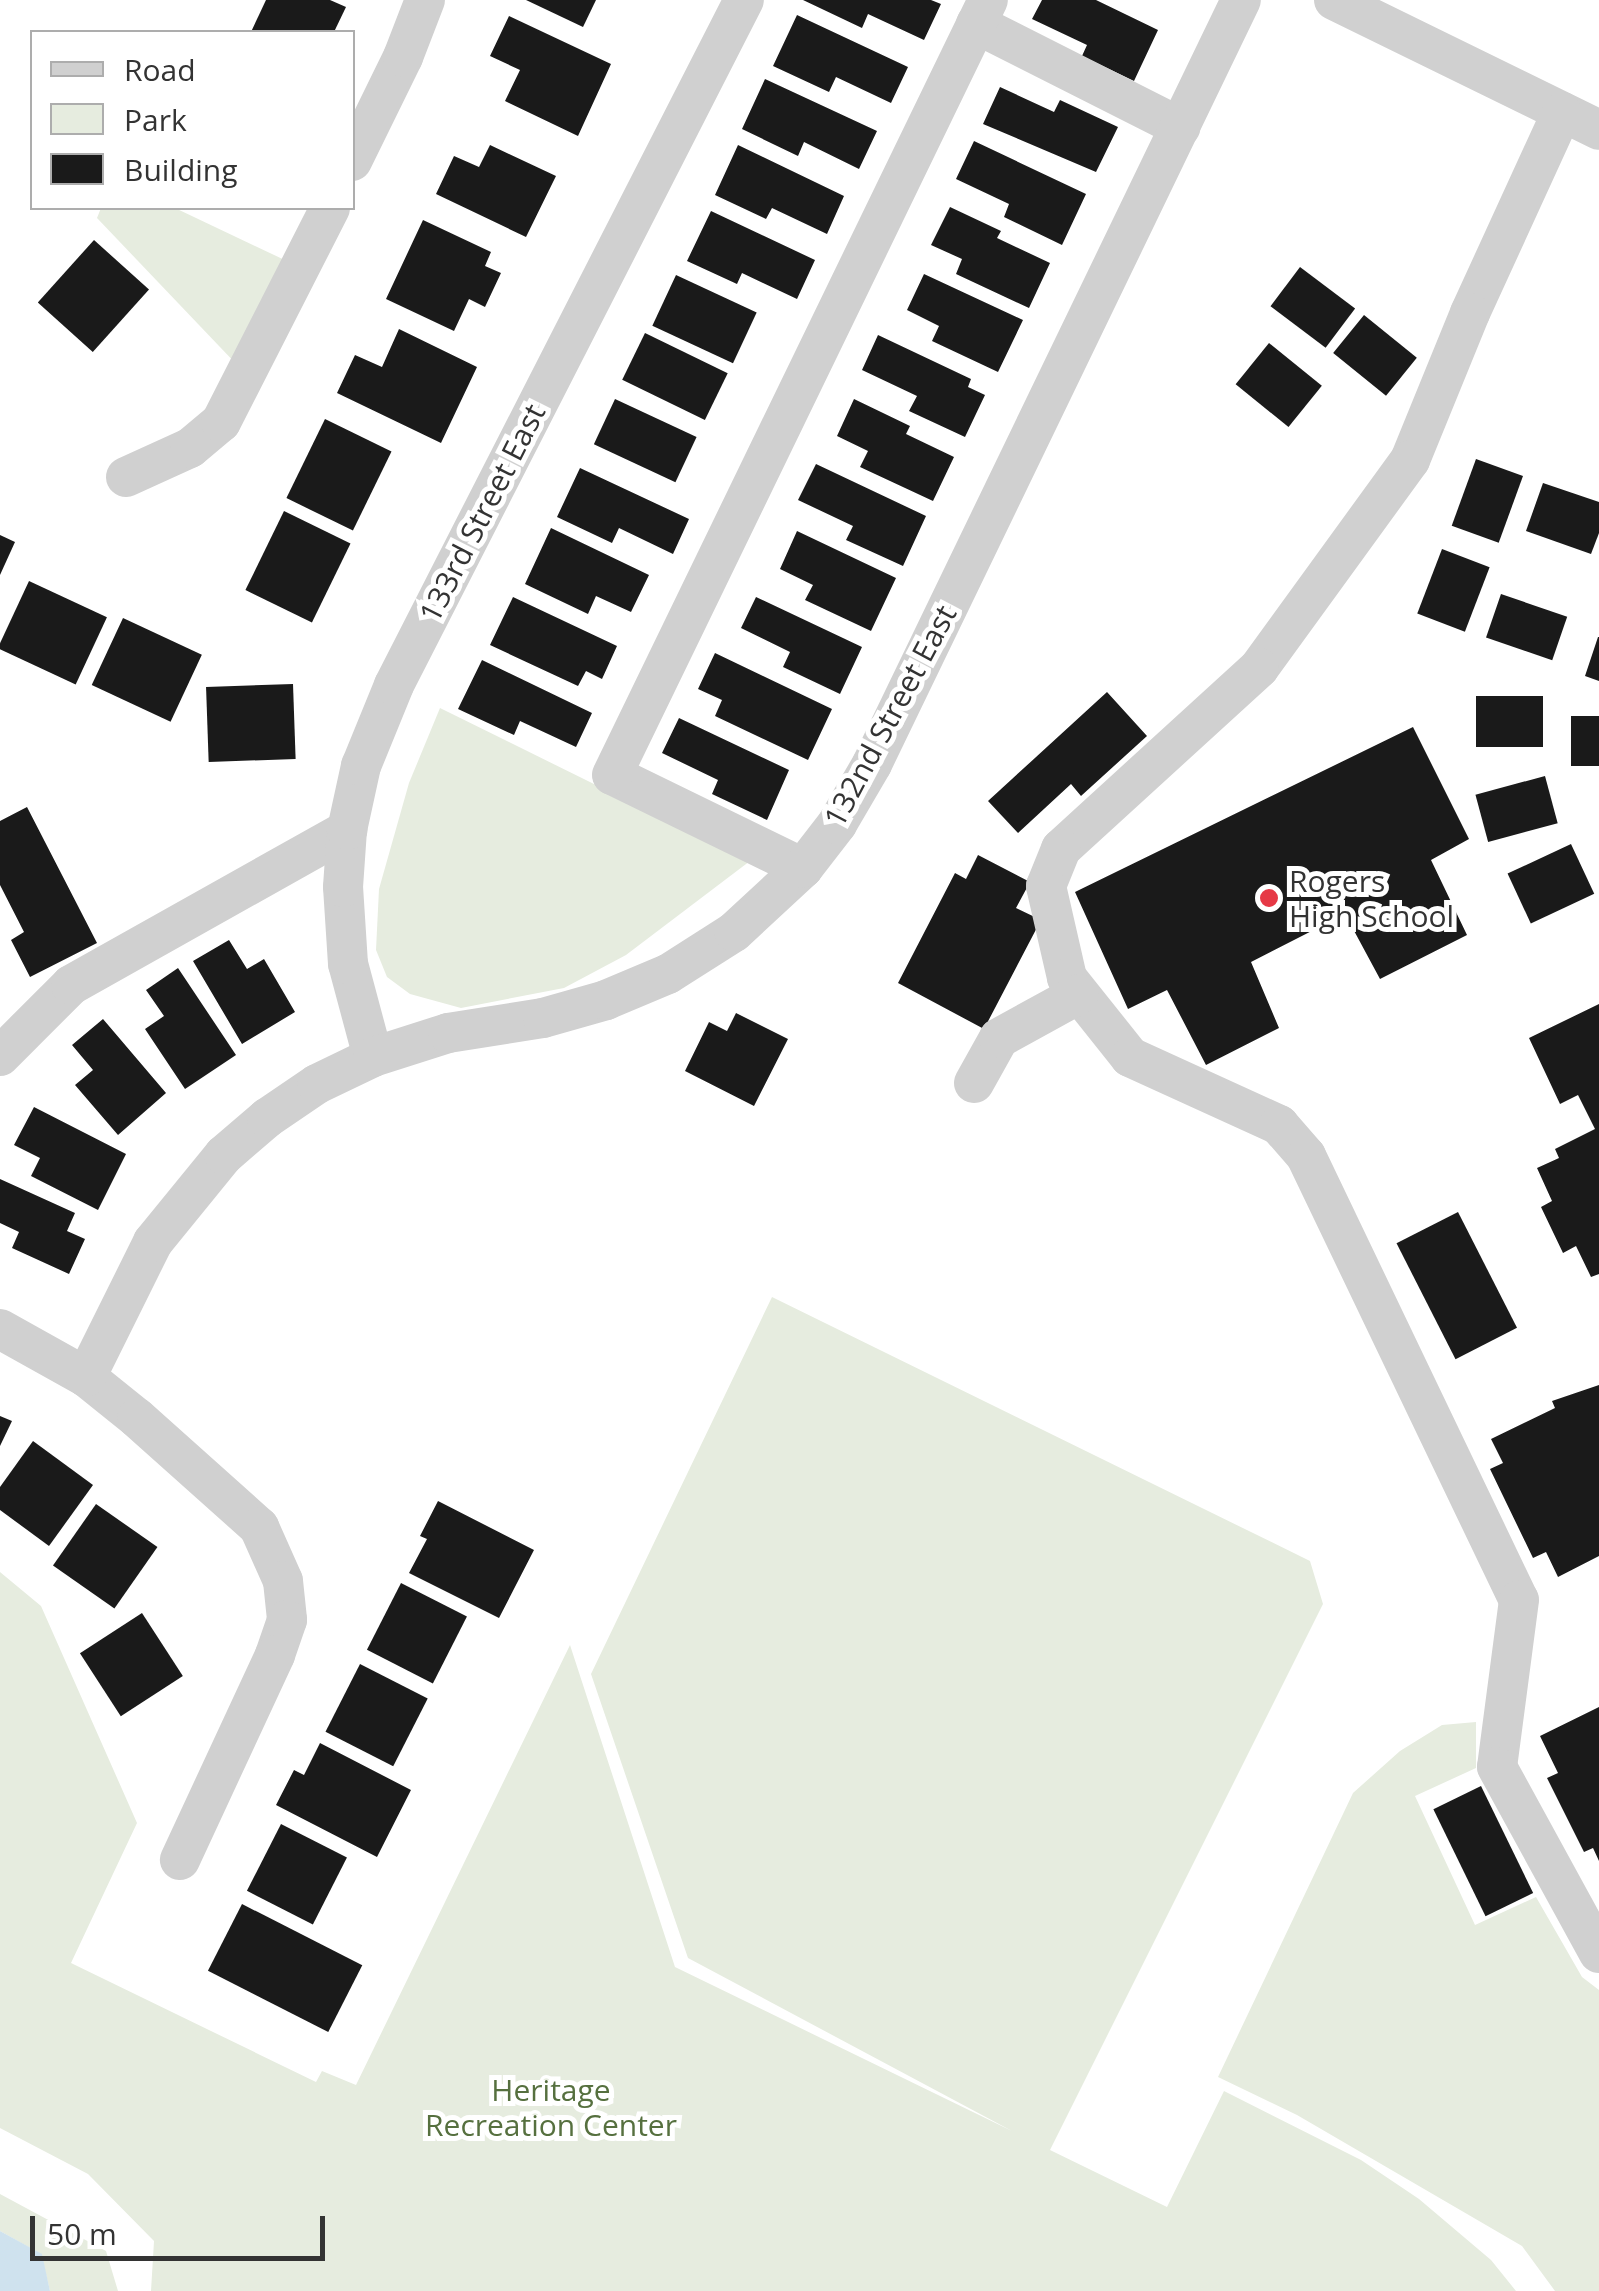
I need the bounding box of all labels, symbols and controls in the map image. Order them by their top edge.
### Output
legend [30,30,355,210]
text: Road [124,49,196,90]
text: Park [124,99,187,140]
text: Building [124,149,238,190]
street label: 133rd Street East [412,398,552,628]
street label: 132nd Street East [816,599,964,833]
place label: Rogers High School [1289,863,1454,934]
marker: Rogers High School [1258,887,1280,909]
park label: Heritage Recreation Center [425,2072,677,2142]
scale bar [35,2196,330,2258]
text: 50 m [47,2213,117,2254]

